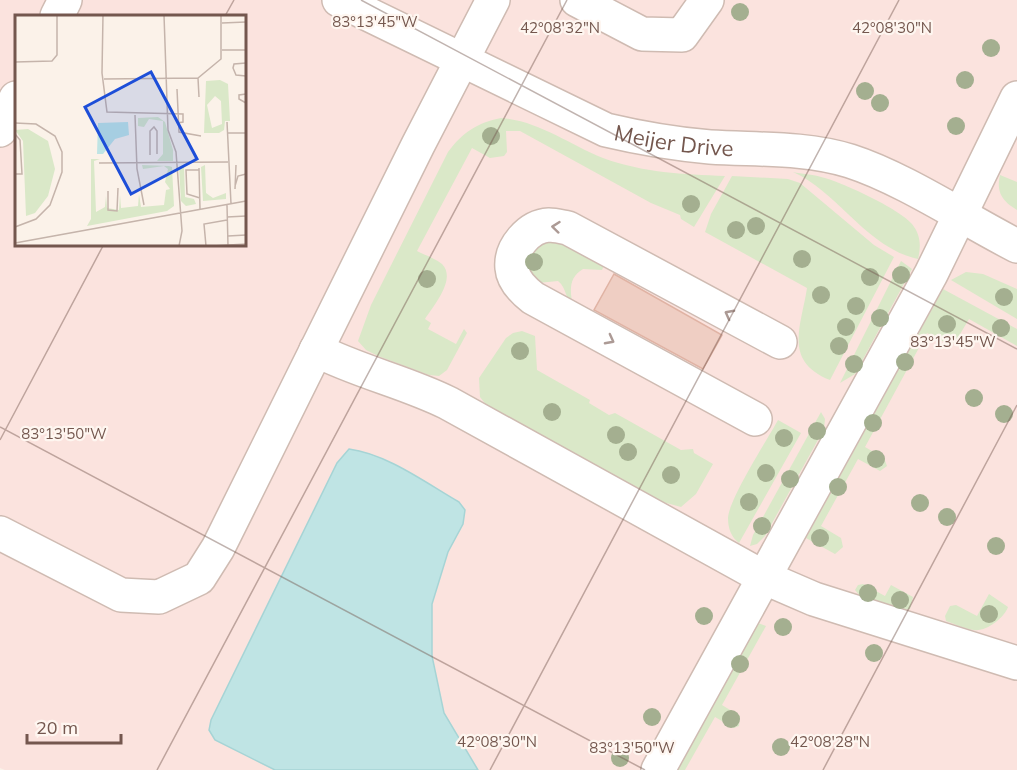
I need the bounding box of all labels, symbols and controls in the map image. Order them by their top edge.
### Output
text: 83°13'45"W [332,12,418,31]
inset map [15,15,246,246]
text: 42°08'32"N [520,18,600,37]
text: 42°08'30"N [852,18,932,37]
street label: Meijer Drive [612,118,734,162]
one-way arrow [551,221,560,234]
one-way arrow [724,310,735,321]
text: 83°13'45"W [910,332,996,351]
one-way arrow [604,333,615,344]
text: 83°13'50"W [21,424,107,443]
scale bar [27,707,122,745]
text: 20 m [36,716,78,739]
text: 42°08'30"N [457,732,537,751]
text: 42°08'28"N [790,732,870,751]
text: 83°13'50"W [589,738,675,757]

